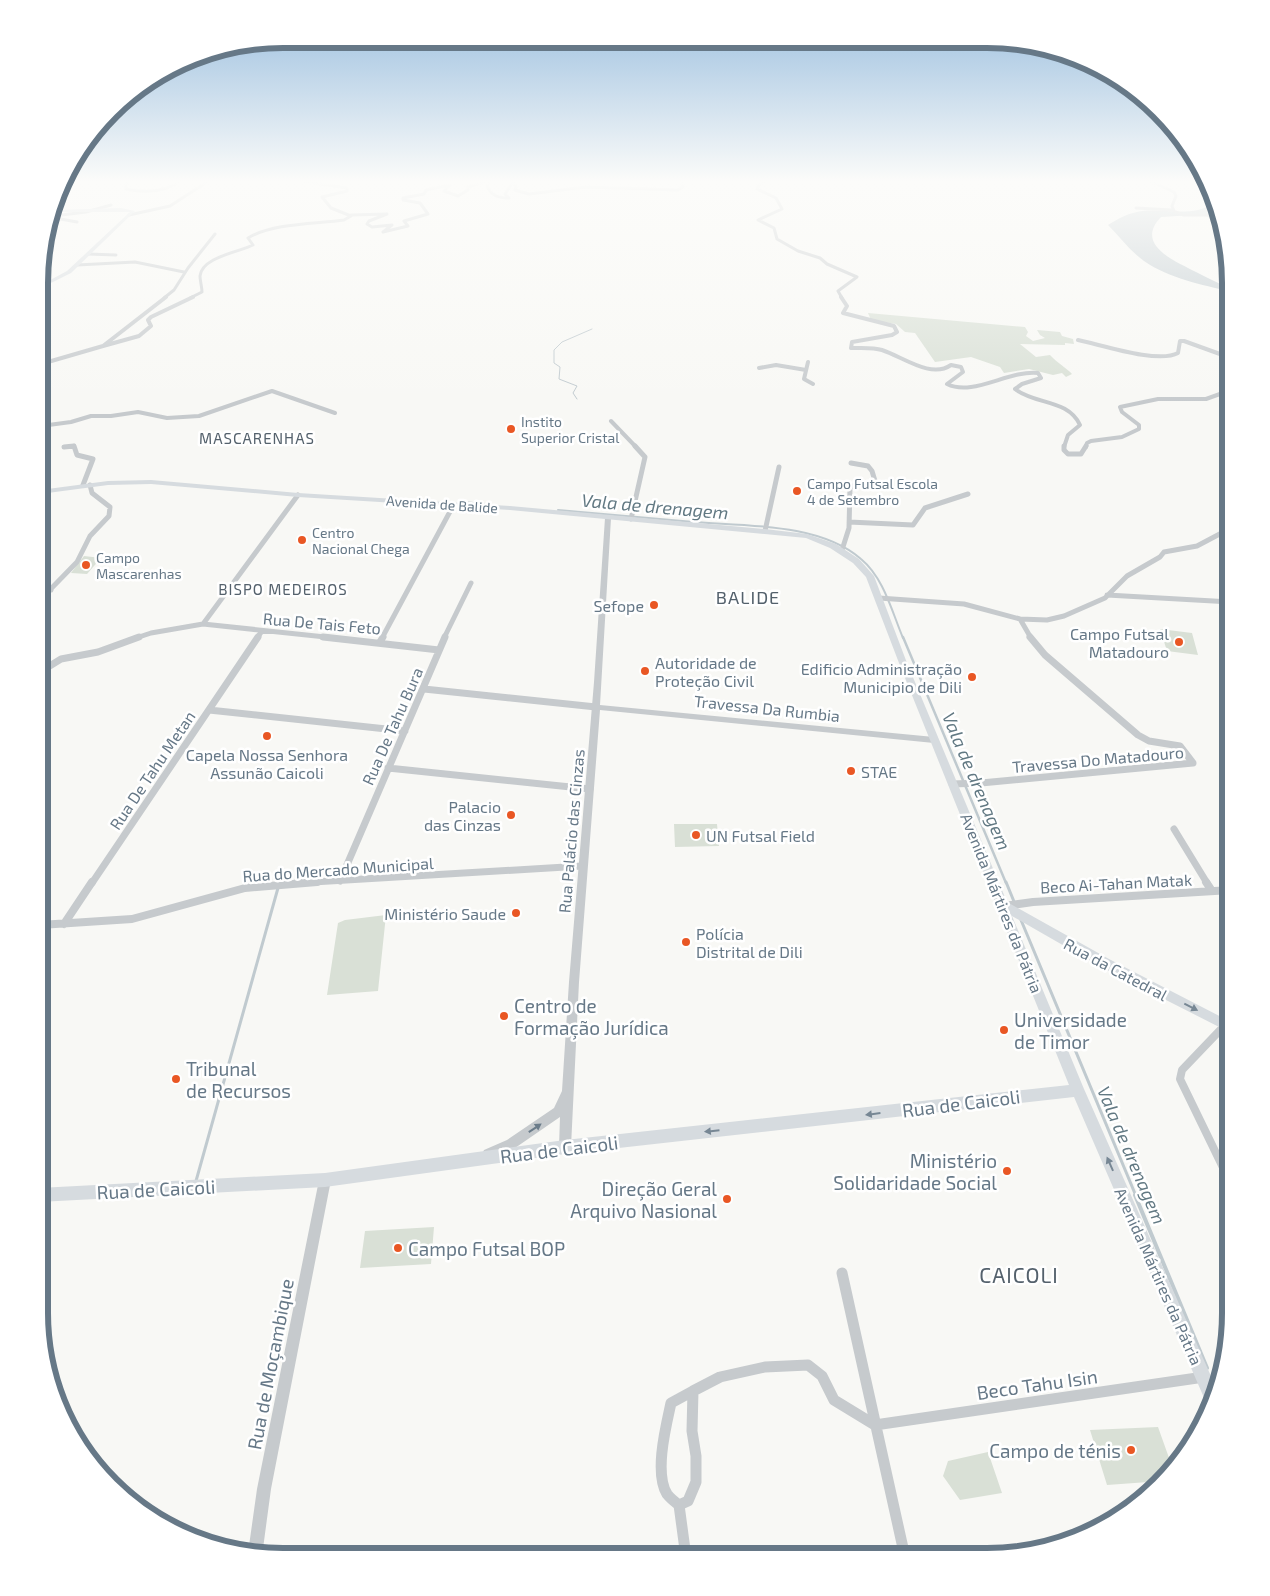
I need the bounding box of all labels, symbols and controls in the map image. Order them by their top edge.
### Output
place label: Instito Superior Cristal [521,413,620,446]
marker: Instito Superior Cristal [505,423,517,435]
district label: MASCARENHAS [199,429,315,447]
place label: Campo Futsal Escola 4 de Setembro [807,475,938,508]
marker: Campo Futsal Escola 4 de Setembro [791,485,803,497]
water label: Vala de drenagem [581,489,729,523]
street label: Avenida de Balide [386,492,498,516]
place label: Centro Nacional Chega [312,524,410,557]
marker: Centro Nacional Chega [296,534,308,546]
place label: Campo Mascarenhas [96,549,182,582]
marker: Campo Mascarenhas [80,559,92,571]
district label: BISPO MEDEIROS [218,580,348,598]
district label: BALIDE [716,586,780,608]
place label: Sefope [594,596,644,615]
marker: Sefope [648,599,660,611]
street label: Rua De Tais Feto [262,608,382,638]
place label: Campo Futsal Matadouro [1070,624,1169,661]
marker: Campo Futsal Matadouro [1173,636,1185,648]
place label: Autoridade de Proteção Civil [655,653,757,691]
place label: Edificio Administração Municipio de Dili [801,659,962,696]
street label: Rua De Tahu Bura [358,664,426,788]
marker: Autoridade de Proteção Civil [639,665,651,677]
marker: Edificio Administração Municipio de Dili [966,671,978,683]
street label: Travessa Da Rumbia [693,691,841,725]
street label: Rua De Tahu Metan [105,707,199,833]
water label: Vala de drenagem [938,709,1016,853]
marker: Capela Nossa Senhora Assunão Caicoli [261,730,273,742]
street label: Travessa Do Matadouro [1011,742,1185,776]
place label: Capela Nossa Senhora Assunão Caicoli [186,745,348,782]
street label: Rua Palácio das Cinzas [554,748,588,914]
place label: STAE [861,762,897,781]
marker: STAE [845,765,857,777]
place label: Palacio das Cinzas [424,797,501,834]
marker: Palacio das Cinzas [505,809,517,821]
street label: Avenida Mártires da Pátria [957,810,1047,996]
place label: UN Futsal Field [706,826,815,845]
marker: UN Futsal Field [690,829,702,841]
street label: Rua do Mercado Municipal [242,853,434,885]
street label: Beco Ai-Tahan Matak [1040,870,1192,896]
place label: Ministério Saude [384,904,506,923]
marker: Ministério Saude [510,907,522,919]
place label: Polícia Distrital de Dili [696,924,803,961]
street label: Rua da Catedral [1061,934,1171,1004]
marker: Polícia Distrital de Dili [680,936,692,948]
place label: Centro de Formação Jurídica [514,994,669,1040]
one-way arrow [1183,1003,1198,1011]
place label: Universidade de Timor [1014,1008,1127,1053]
marker: Centro de Formação Jurídica [498,1010,510,1022]
marker: Universidade de Timor [998,1024,1010,1036]
place label: Tribunal de Recursos [186,1057,291,1102]
marker: Tribunal de Recursos [170,1073,182,1085]
water label: Vala de drenagem [1093,1083,1171,1227]
street label: Rua de Caicoli [901,1084,1021,1122]
one-way arrow [865,1110,881,1118]
one-way arrow [528,1124,542,1133]
one-way arrow [703,1127,719,1135]
street label: Rua de Caicoli [499,1130,619,1168]
place label: Ministério Solidaridade Social [833,1149,997,1194]
one-way arrow [1106,1157,1114,1171]
marker: Ministério Solidaridade Social [1001,1165,1013,1177]
street label: Rua de Caicoli [96,1174,216,1204]
place label: Direção Geral Arquivo Nasional [570,1177,717,1222]
street label: Avenida Mártires da Pátria [1111,1184,1207,1368]
marker: Direção Geral Arquivo Nasional [721,1193,733,1205]
place label: Campo Futsal BOP [408,1237,565,1260]
marker: Campo Futsal BOP [392,1242,404,1254]
district label: CAICOLI [979,1262,1059,1287]
street label: Rua de Moçambique [242,1277,299,1452]
street label: Beco Tahu Isin [975,1364,1099,1404]
place label: Campo de ténis [989,1439,1121,1462]
marker: Campo de ténis [1125,1444,1137,1456]

